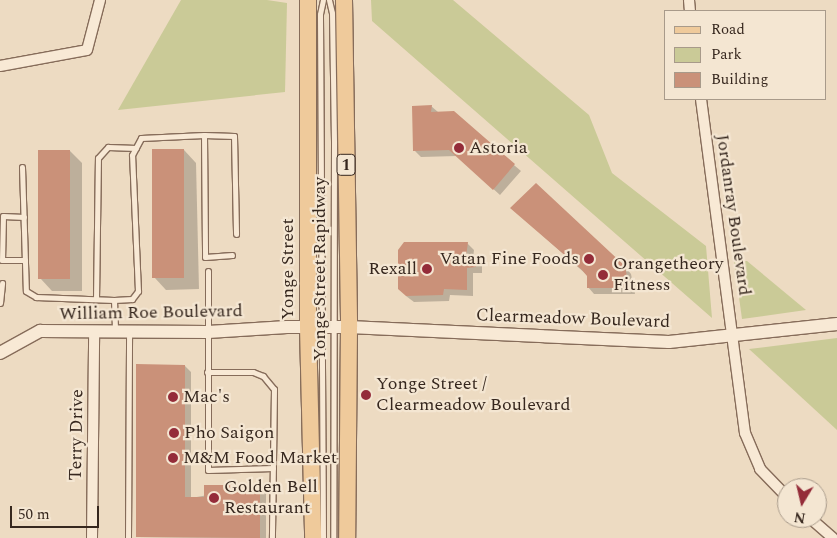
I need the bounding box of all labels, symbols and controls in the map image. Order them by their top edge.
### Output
legend [664,10,827,100]
text: Road [711,18,745,41]
text: Park [711,43,742,66]
text: Building [711,68,768,91]
street label: Jordanray Boulevard [711,133,755,297]
place label: Astoria [469,137,528,159]
marker: Astoria [453,142,465,154]
road number: 1 [336,152,356,178]
street label: Yonge Street Rapidway [309,177,331,361]
street label: Yonge Street [277,218,299,320]
place label: Vatan Fine Foods [439,248,579,270]
marker: Vatan Fine Foods [583,253,595,265]
place label: Orangetheory Fitness [613,254,723,296]
place label: Rexall [368,258,417,280]
marker: Rexall [421,263,433,275]
marker: Orangetheory Fitness [597,269,609,281]
street label: William Roe Boulevard [59,301,243,325]
street label: Clearmeadow Boulevard [475,305,671,333]
place label: Yonge Street / Clearmeadow Boulevard [376,374,571,416]
place label: Mac's [183,386,230,408]
street label: Terry Drive [65,389,89,481]
marker: Yonge Street / Clearmeadow Boulevard [360,389,372,401]
marker: Mac's [167,391,179,403]
place label: Pho Saigon [184,422,274,444]
marker: Pho Saigon [168,427,180,439]
place label: M&M Food Market [183,447,337,469]
marker: M&M Food Market [167,452,179,464]
place label: Golden Bell Restaurant [224,477,318,520]
north arrow [777,478,827,528]
marker: Golden Bell Restaurant [208,492,220,504]
scale bar [12,496,101,528]
text: 50 m [18,503,50,526]
text: N [792,506,807,529]

